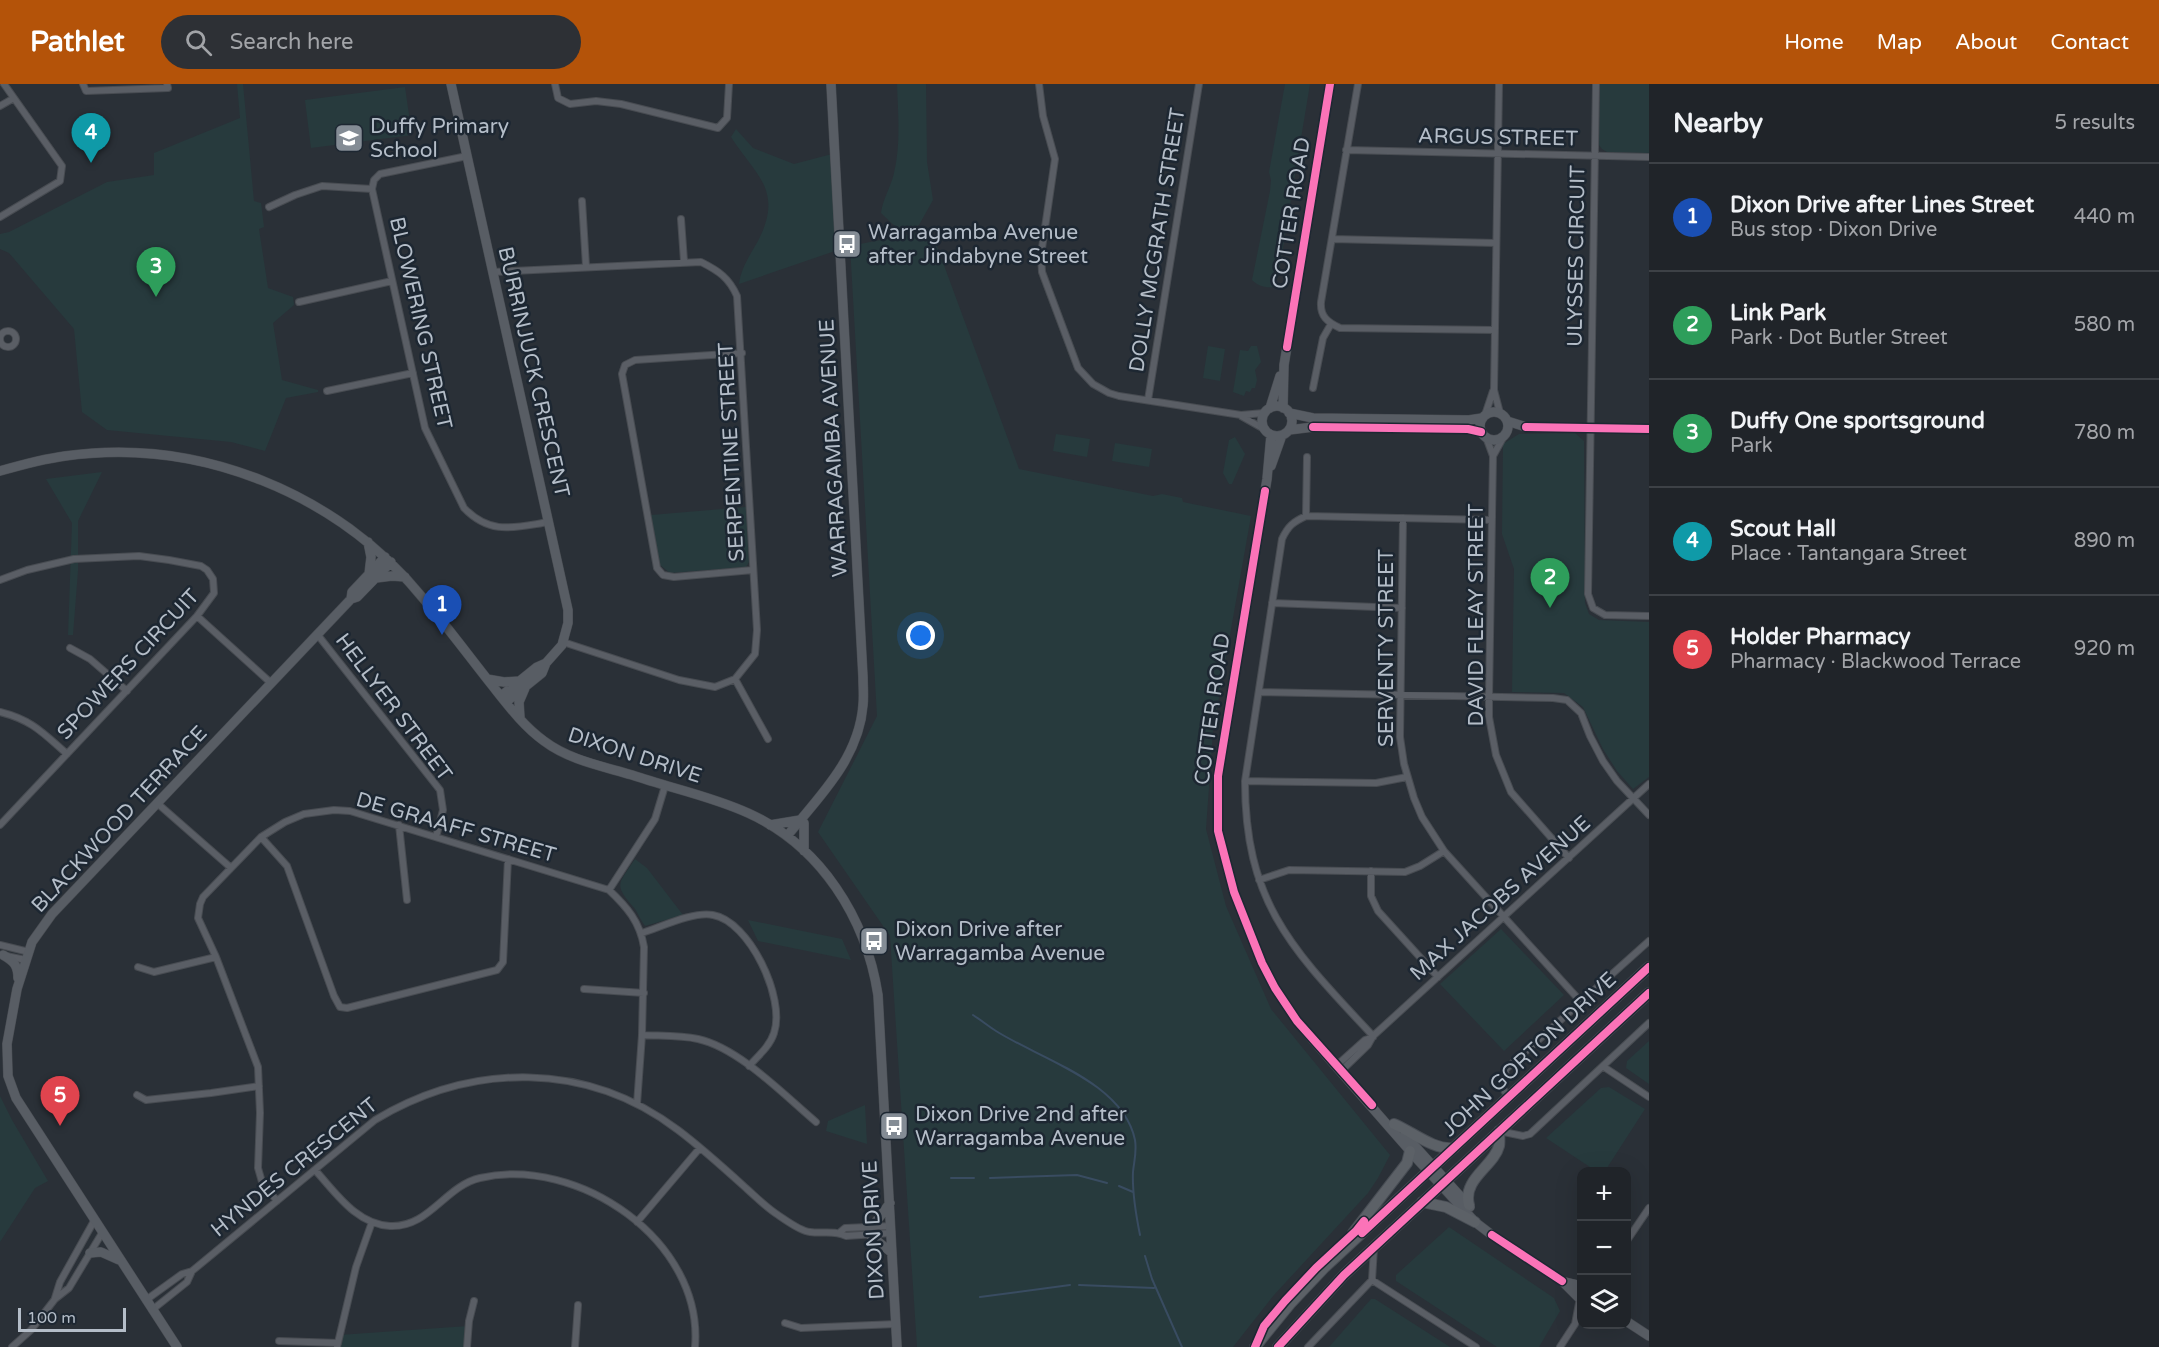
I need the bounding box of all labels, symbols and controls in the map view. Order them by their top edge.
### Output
search box [161,15,581,69]
text: Pathlet [30,25,125,59]
icon: search [182,26,215,59]
text: Search here [230,29,353,55]
text: Home [1784,30,1844,55]
text: Map [1877,30,1922,55]
text: About [1955,30,2017,55]
text: Contact [2050,30,2129,55]
street label: DOLLY MCGRATH STREET [1124,106,1191,374]
text: Nearby [1673,108,1763,139]
text: 5 results [2055,111,2135,135]
pin: 4 [72,113,110,163]
place label: Duffy Primary School [370,114,509,163]
school or university icon: Duffy Primary School [333,122,365,154]
street label: ARGUS STREET [1418,124,1579,151]
street label: COTTER ROAD [1267,135,1316,291]
street label: ULYSSES CIRCUIT [1562,165,1591,347]
text: Dixon Drive after Lines Street [1730,192,2034,218]
text: 1 [1686,205,1699,229]
text: 440 m [2074,205,2135,229]
street label: BLOWERING STREET [384,215,457,432]
text: Bus stop · Dixon Drive [1730,218,1937,242]
place label: Warragamba Avenue after Jindabyne Street [868,220,1088,269]
bus stop icon: Warragamba Avenue after Jindabyne Street [831,228,863,260]
street label: BURRINJUCK CRESCENT [492,244,575,500]
pin: 3 [136,248,176,297]
text: Link Park [1730,300,1826,326]
text: 2 [1686,313,1699,337]
text: 580 m [2074,313,2135,337]
street label: WARRAGAMBA AVENUE [814,318,853,578]
text: Park · Dot Butler Street [1730,326,1948,350]
street label: SERPENTINE STREET [713,341,750,562]
text: Duffy One sportsground [1730,408,1985,434]
text: 3 [1686,421,1699,445]
text: 780 m [2074,421,2135,445]
text: Park [1730,434,1773,458]
street label: DAVID FLEAY STREET [1464,503,1489,727]
text: Scout Hall [1730,516,1836,542]
text: 4 [1686,529,1699,553]
text: 890 m [2074,529,2135,553]
text: Place · Tantangara Street [1730,542,1967,566]
street label: SERVENTY STREET [1374,549,1399,747]
pin: 2 [1530,558,1570,608]
street label: SPOWERS CIRCUIT [52,584,205,745]
pin: 1 [422,586,462,635]
your location [906,621,935,650]
text: Holder Pharmacy [1730,624,1911,650]
street label: HELLYER STREET [330,629,457,786]
street label: COTTER ROAD [1189,631,1236,787]
text: 5 [1686,637,1699,661]
text: 920 m [2074,637,2135,661]
text: Pharmacy · Blackwood Terrace [1730,650,2021,674]
street label: BLACKWOOD TERRACE [26,721,212,918]
street label: DIXON DRIVE [565,722,705,789]
street label: DE GRAAFF STREET [353,787,559,868]
street label: MAX JACOBS AVENUE [1405,811,1596,986]
place label: Dixon Drive after Warragamba Avenue [895,917,1105,966]
bus stop icon: Dixon Drive after Warragamba Avenue [858,925,890,957]
street label: JOHN GORTON DRIVE [1437,967,1622,1142]
pin: 5 [40,1076,80,1126]
street label: HYNDES CRESCENT [206,1092,383,1242]
place label: Dixon Drive 2nd after Warragamba Avenue [915,1102,1127,1151]
bus stop icon: Dixon Drive 2nd after Warragamba Avenue [878,1110,910,1142]
street label: DIXON DRIVE [857,1160,890,1300]
map controls [1577,1167,1631,1329]
button: + [1577,1167,1631,1221]
button: − [1577,1221,1631,1275]
button: layers [1577,1275,1631,1329]
scale bar [18,1305,126,1332]
text: 100 m [27,1308,76,1328]

